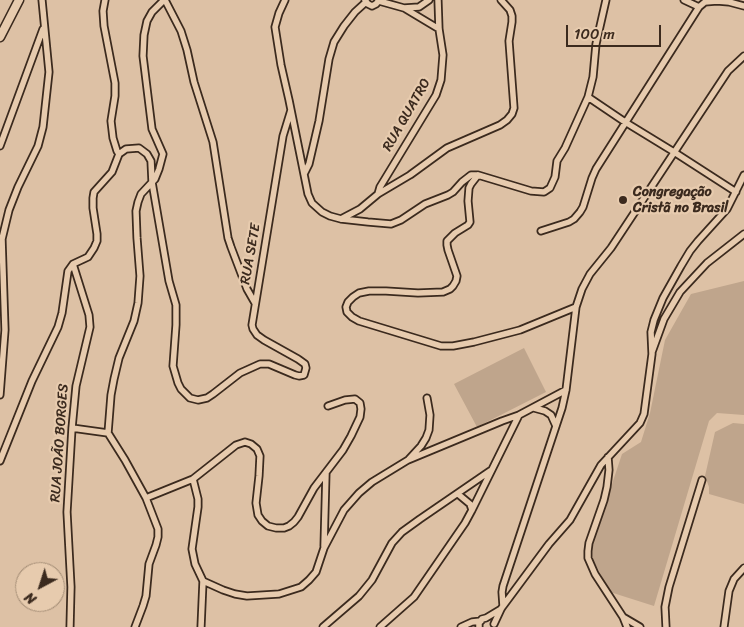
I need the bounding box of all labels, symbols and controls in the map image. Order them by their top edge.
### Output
scale bar [569,15,664,47]
text: 100 m [574,21,615,47]
street label: RUA QUATRO [379,76,435,154]
place label: Congregação Cristã no Brasil [633,184,728,216]
marker: Congregação Cristã no Brasil [617,194,629,206]
street label: RUA SETE [237,222,265,286]
street label: RUA JOÃO BORGES [47,383,73,503]
north arrow [15,562,65,612]
text: N [19,585,42,611]

